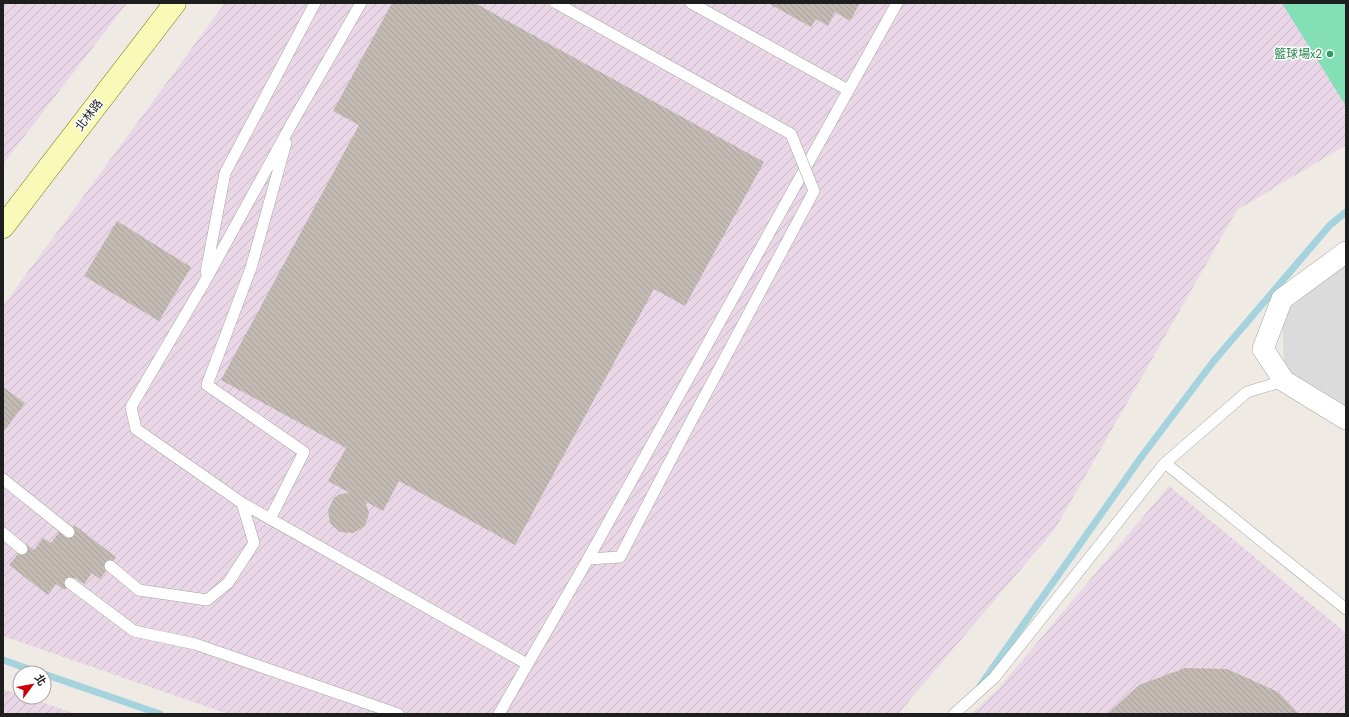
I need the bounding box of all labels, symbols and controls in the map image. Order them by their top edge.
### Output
place label: 籃球場x2 [1274,45,1322,63]
marker: 籃球場x2 [1325,49,1335,59]
street label: 北林路 [71,95,107,135]
north arrow [12,665,52,705]
text: 北 [31,671,50,689]

